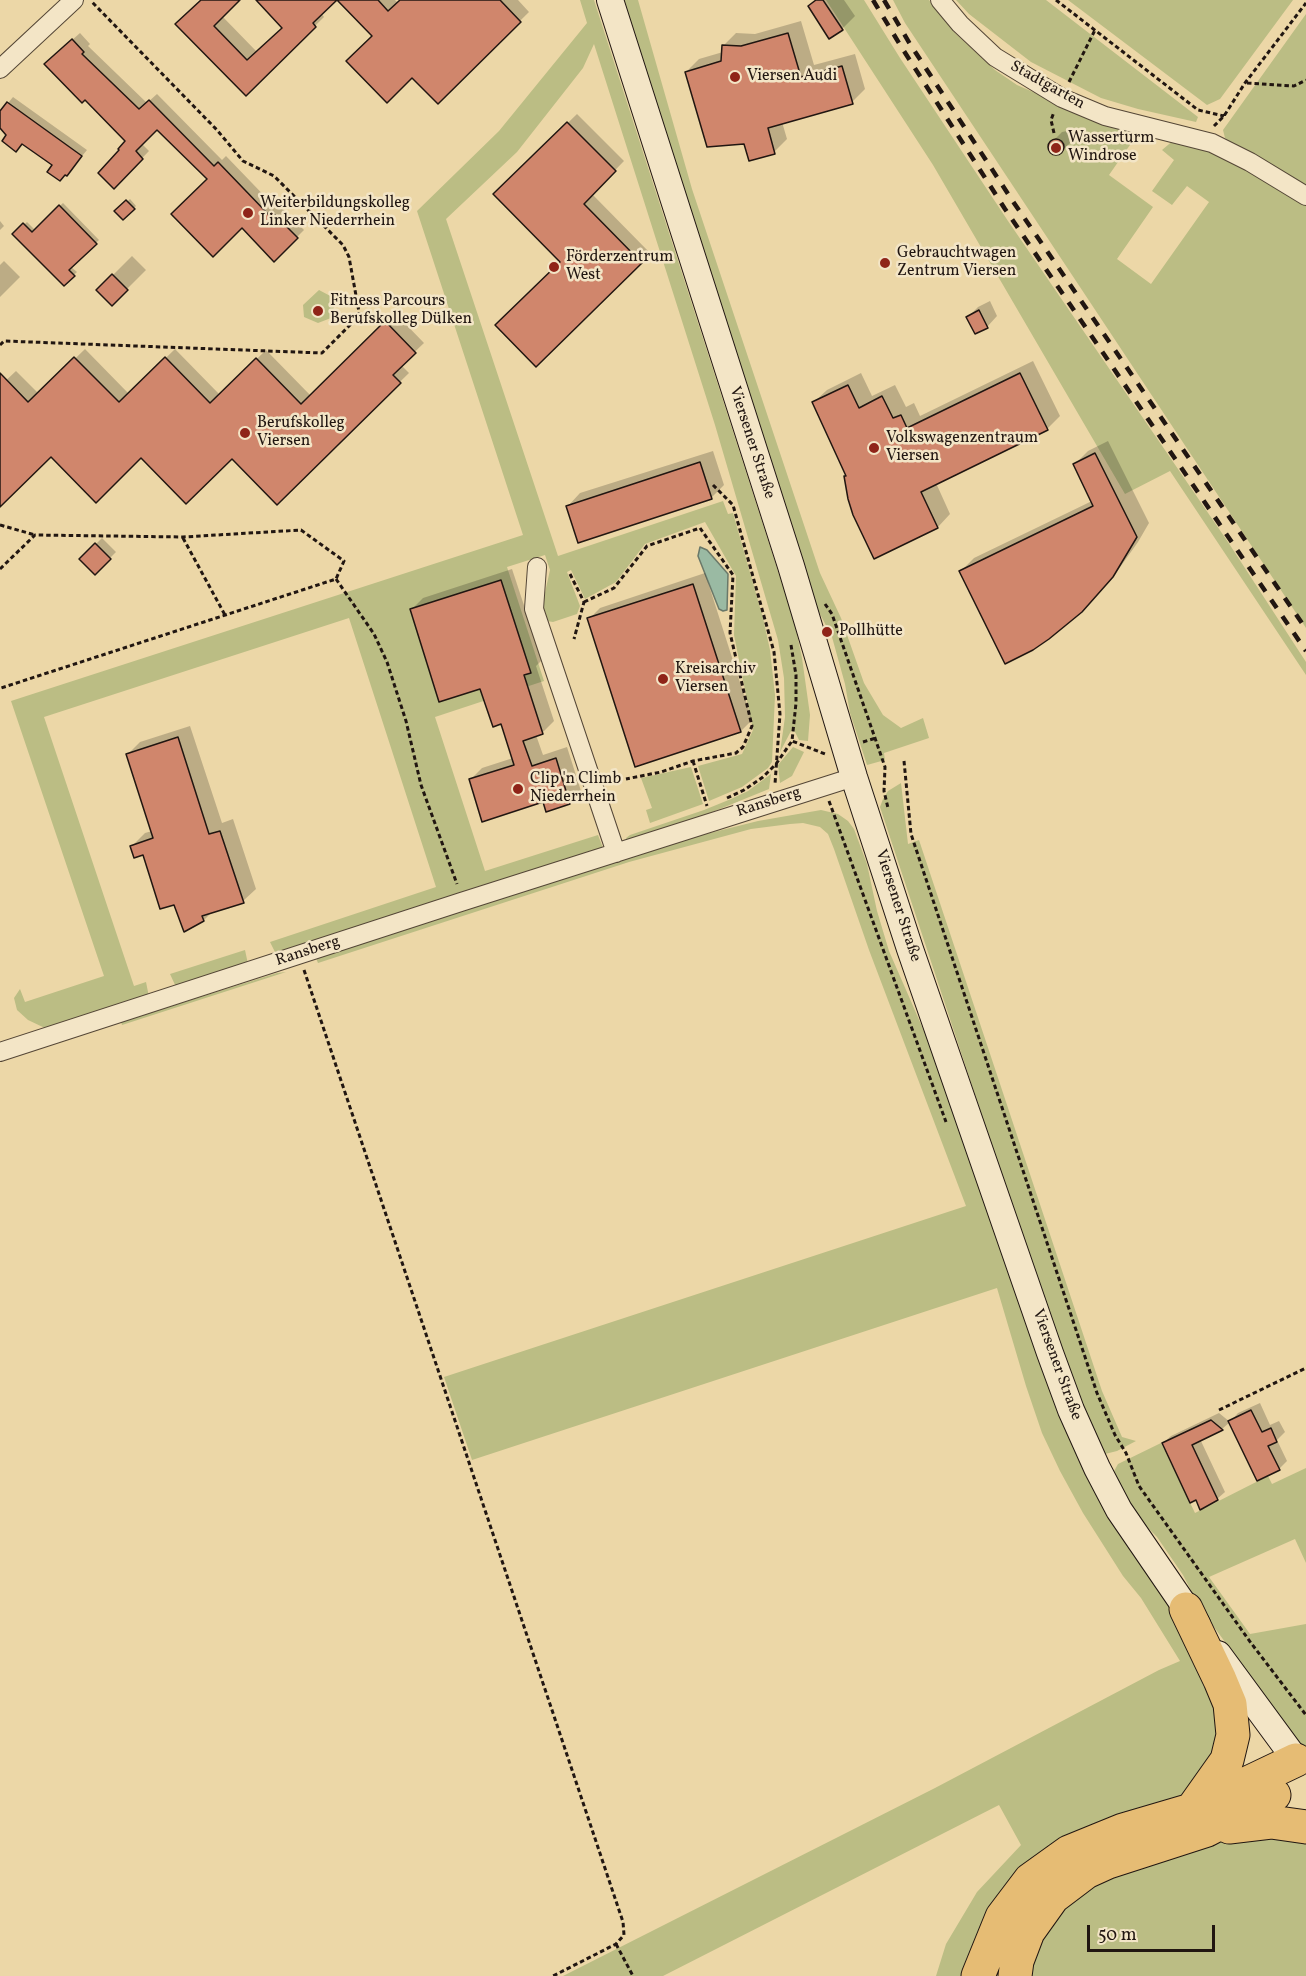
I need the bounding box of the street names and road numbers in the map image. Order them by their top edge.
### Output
street label: Stadtgarten [1006,58,1088,114]
street label: Viersener Straße [724,384,778,502]
street label: Ransberg [734,784,804,822]
street label: Viersener Straße [870,847,924,965]
street label: Ransberg [273,933,343,971]
street label: Viersener Straße [1027,1307,1085,1423]

